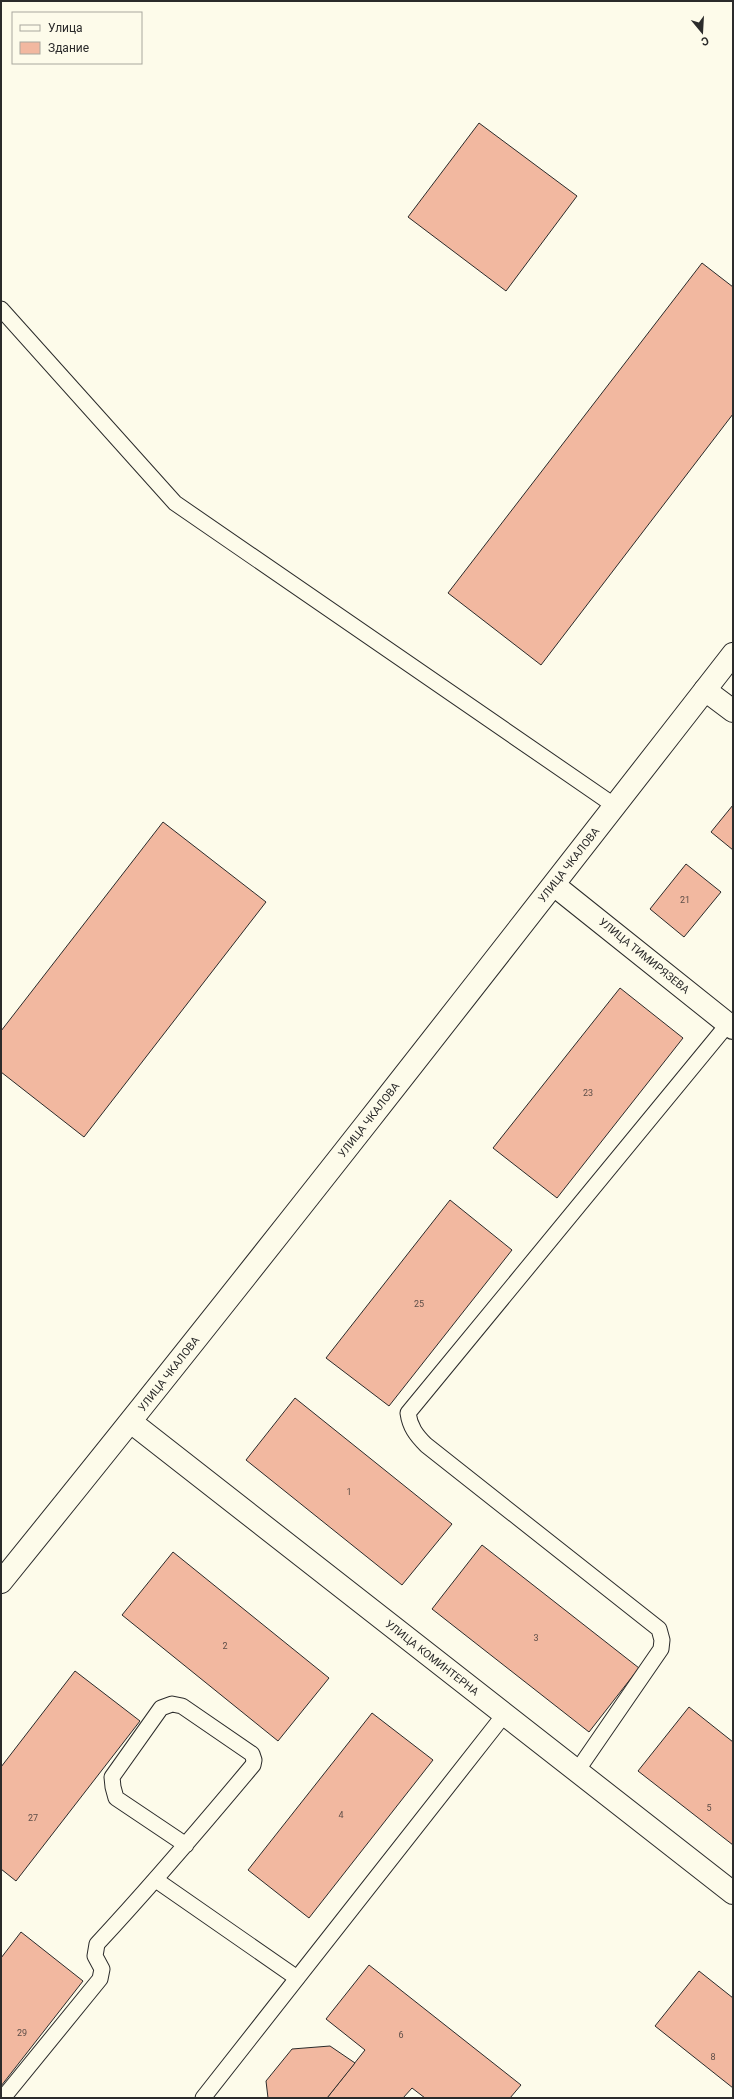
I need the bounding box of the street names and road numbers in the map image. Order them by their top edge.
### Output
street label: УЛИЦА ЧКАЛОВА [536,824,603,905]
street label: УЛИЦА ТИМИРЯЗЕВА [596,915,693,997]
street label: УЛИЦА ЧКАЛОВА [336,1079,403,1160]
street label: УЛИЦА ЧКАЛОВА [136,1333,203,1414]
street label: УЛИЦА КОМИНТЕРНА [383,1618,482,1699]

